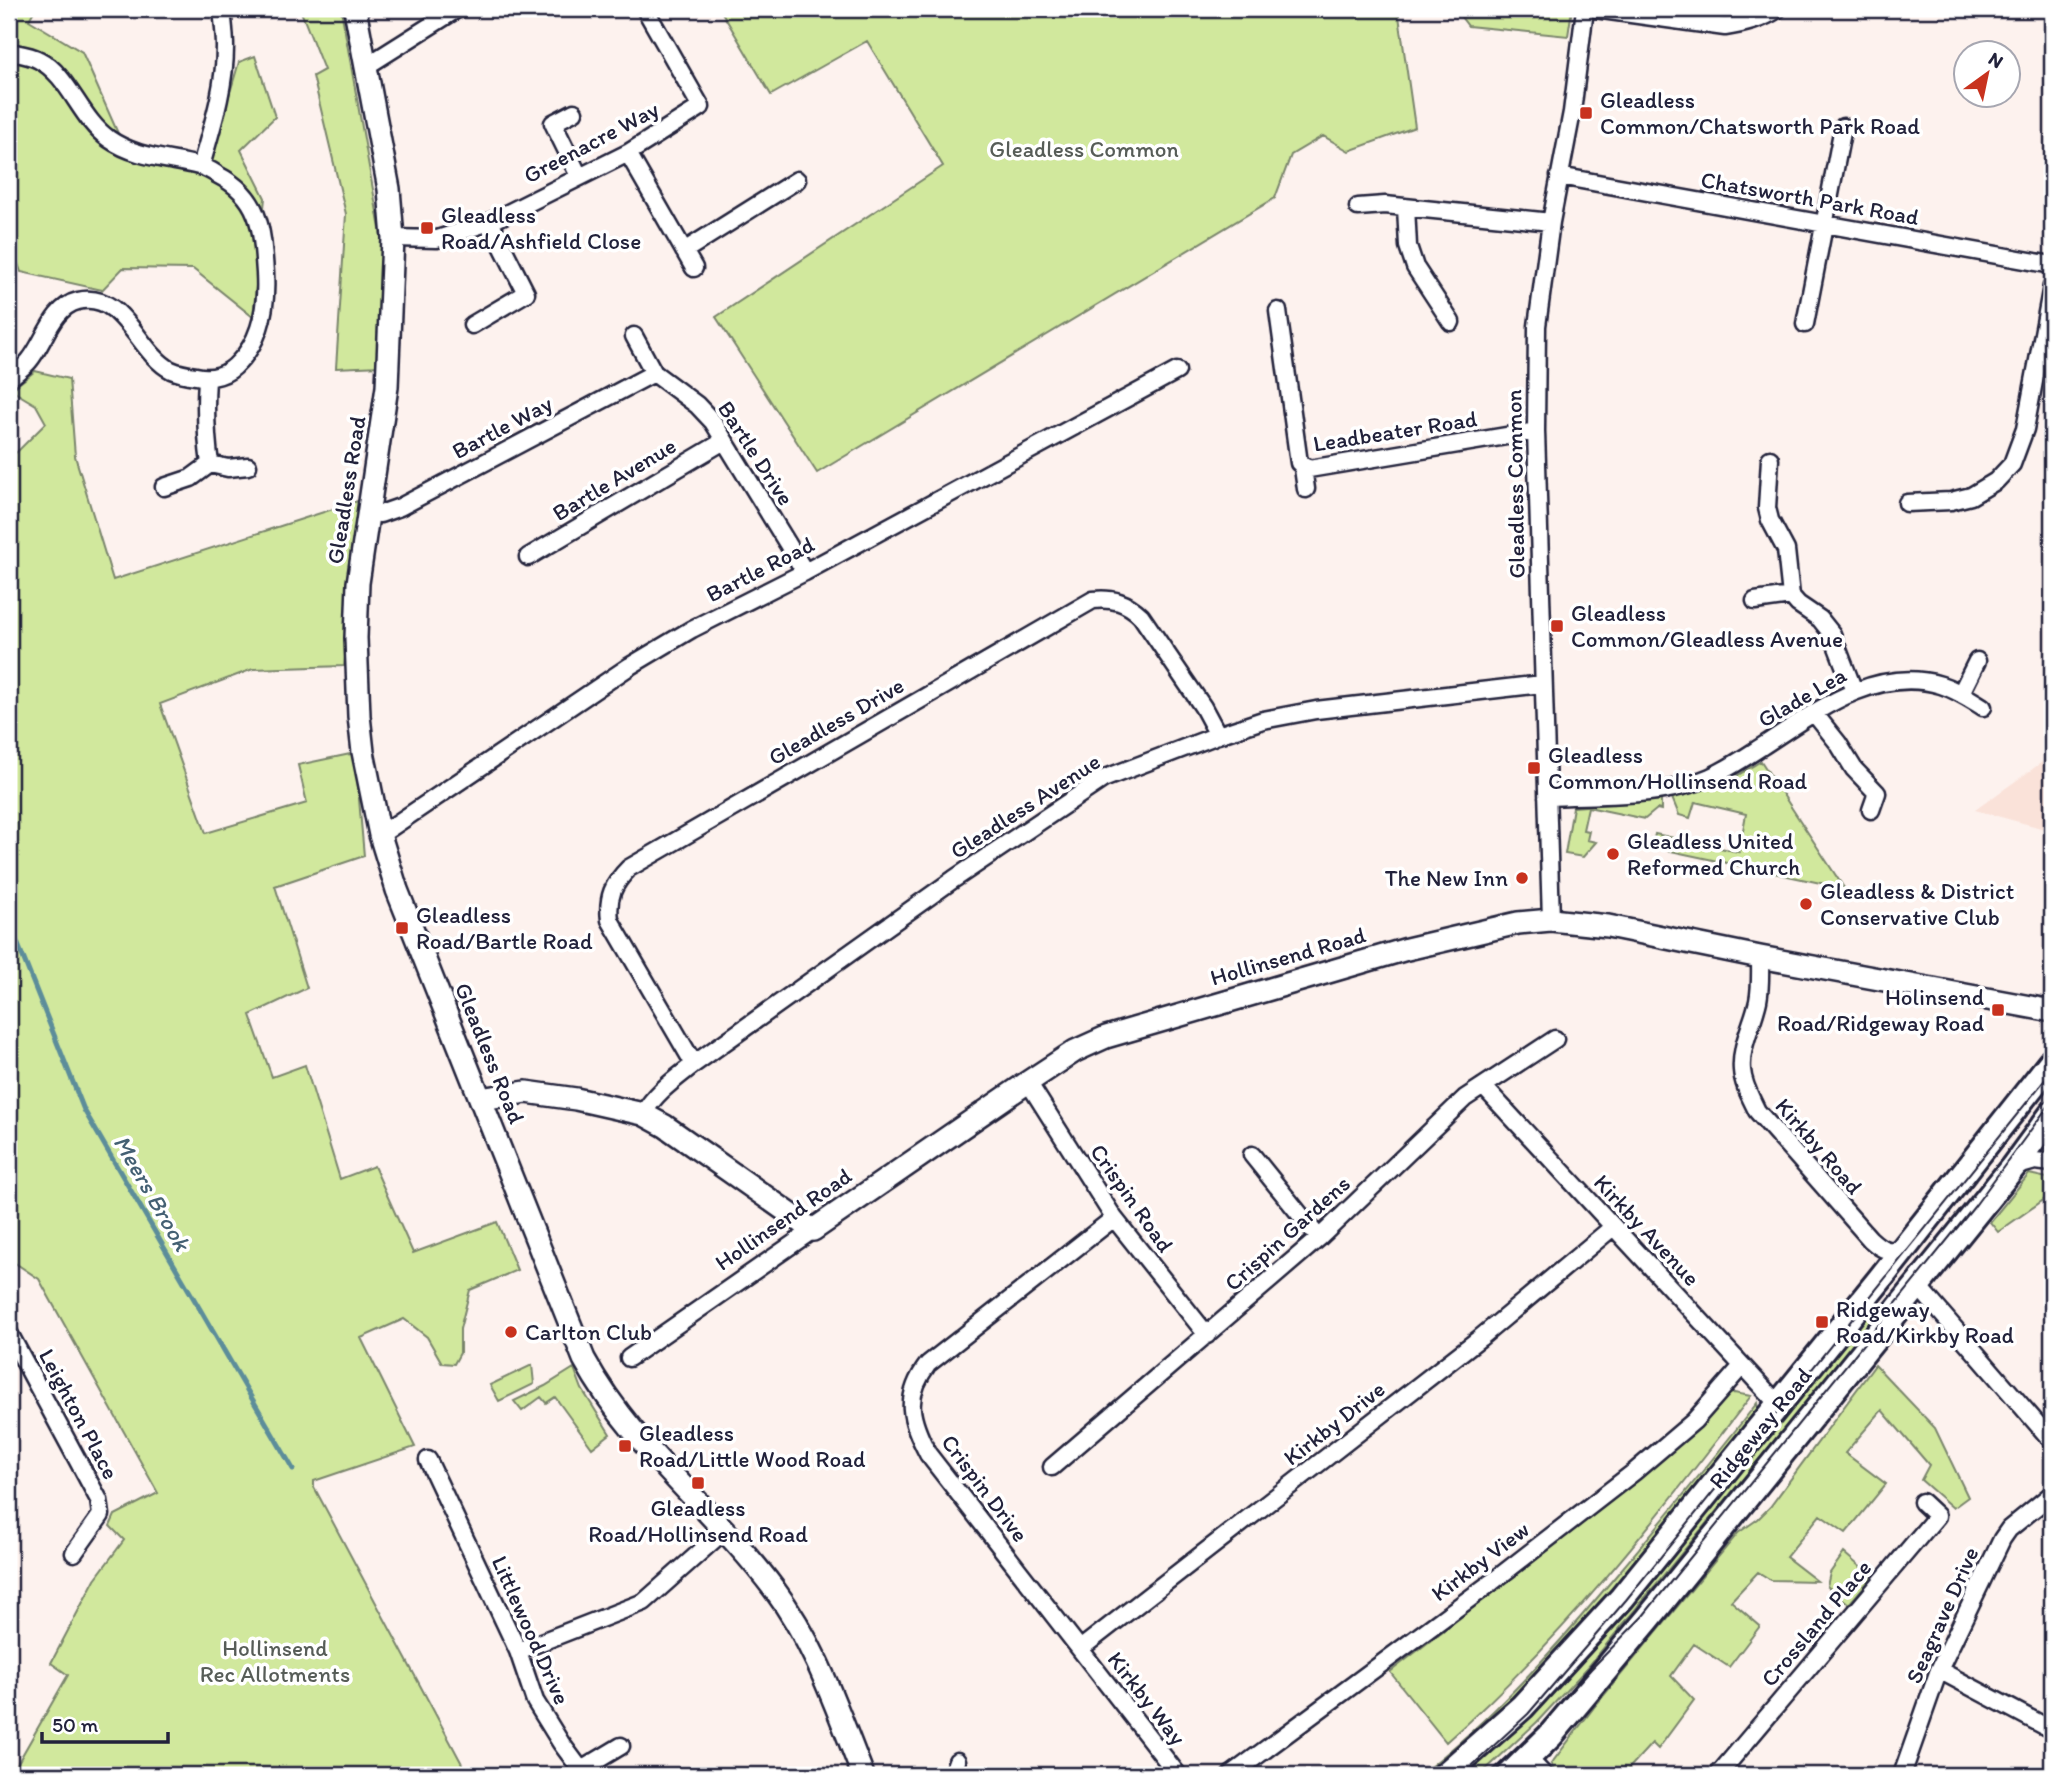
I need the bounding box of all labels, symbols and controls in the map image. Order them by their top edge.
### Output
north arrow [1952,38,2022,108]
text: N [1984,47,2008,73]
place label: Gleadless Common/Chatsworth Park Road [1600,86,1920,140]
street label: Greenacre Way [519,95,664,189]
marker: Gleadless Common/Chatsworth Park Road [1578,105,1594,121]
park label: Gleadless Common [989,135,1179,163]
street label: Chatsworth Park Road [1699,165,1922,231]
place label: Gleadless Road/Ashfield Close [441,201,641,255]
marker: Gleadless Road/Ashfield Close [419,220,435,236]
street label: Bartle Way [447,389,557,465]
street label: Gleadless Common [1499,389,1531,579]
street label: Bartle Drive [712,395,800,511]
street label: Leadbeater Road [1311,404,1479,458]
street label: Gleadless Road [320,413,372,566]
street label: Bartle Avenue [547,431,681,527]
street label: Bartle Road [701,530,819,608]
place label: Gleadless Common/Gleadless Avenue [1571,599,1843,653]
marker: Gleadless Common/Gleadless Avenue [1549,618,1565,634]
street label: Glade Lea [1753,661,1851,733]
street label: Gleadless Drive [763,671,909,771]
place label: Gleadless Common/Hollinsend Road [1548,741,1808,795]
street label: Gleadless Avenue [945,747,1105,865]
marker: Gleadless Common/Hollinsend Road [1526,760,1542,776]
place label: Gleadless United Reformed Church [1627,827,1800,881]
marker: Gleadless United Reformed Church [1605,846,1621,862]
place label: The New Inn [1385,864,1508,892]
marker: The New Inn [1514,870,1530,886]
place label: Gleadless & District Conservative Club [1820,877,2014,931]
marker: Gleadless & District Conservative Club [1798,896,1814,912]
place label: Gleadless Road/Bartle Road [416,901,593,955]
marker: Gleadless Road/Bartle Road [394,920,410,936]
street label: Hollinsend Road [1207,920,1369,992]
street label: Gleadless Road [449,978,531,1128]
place label: Holinsend Road/Ridgeway Road [1777,983,1984,1037]
marker: Holinsend Road/Ridgeway Road [1990,1002,2006,1018]
street label: Kirkby Road [1770,1092,1868,1200]
water label: Meers Brook [108,1130,198,1257]
street label: Crispin Road [1084,1138,1180,1258]
street label: Hollinsend Road [709,1161,857,1276]
street label: Kirkby Avenue [1588,1168,1706,1292]
street label: Crispin Gardens [1218,1169,1356,1297]
place label: Ridgeway Road/Kirkby Road [1836,1295,2014,1349]
marker: Ridgeway Road/Kirkby Road [1814,1314,1830,1330]
place label: Carlton Club [525,1318,652,1346]
marker: Carlton Club [503,1324,519,1340]
street label: Leighton Place [33,1344,125,1484]
street label: Ridgeway Road [1703,1362,1817,1494]
street label: Kirkby Drive [1278,1375,1390,1471]
place label: Gleadless Road/Little Wood Road [639,1419,866,1473]
street label: Crispin Drive [935,1429,1035,1547]
marker: Gleadless Road/Little Wood Road [617,1438,633,1454]
marker: Gleadless Road/Hollinsend Road [690,1475,706,1491]
place label: Gleadless Road/Hollinsend Road [588,1494,808,1548]
street label: Kirkby View [1425,1515,1535,1607]
street label: Seagrave Drive [1899,1542,1985,1688]
street label: Littlewood Drive [486,1551,576,1709]
street label: Crossland Place [1755,1554,1877,1692]
park label: Hollinsend Rec Allotments [200,1634,350,1688]
street label: Kirkby Way [1102,1646,1192,1751]
scale bar [42,1700,168,1744]
text: 50 m [52,1712,99,1737]

